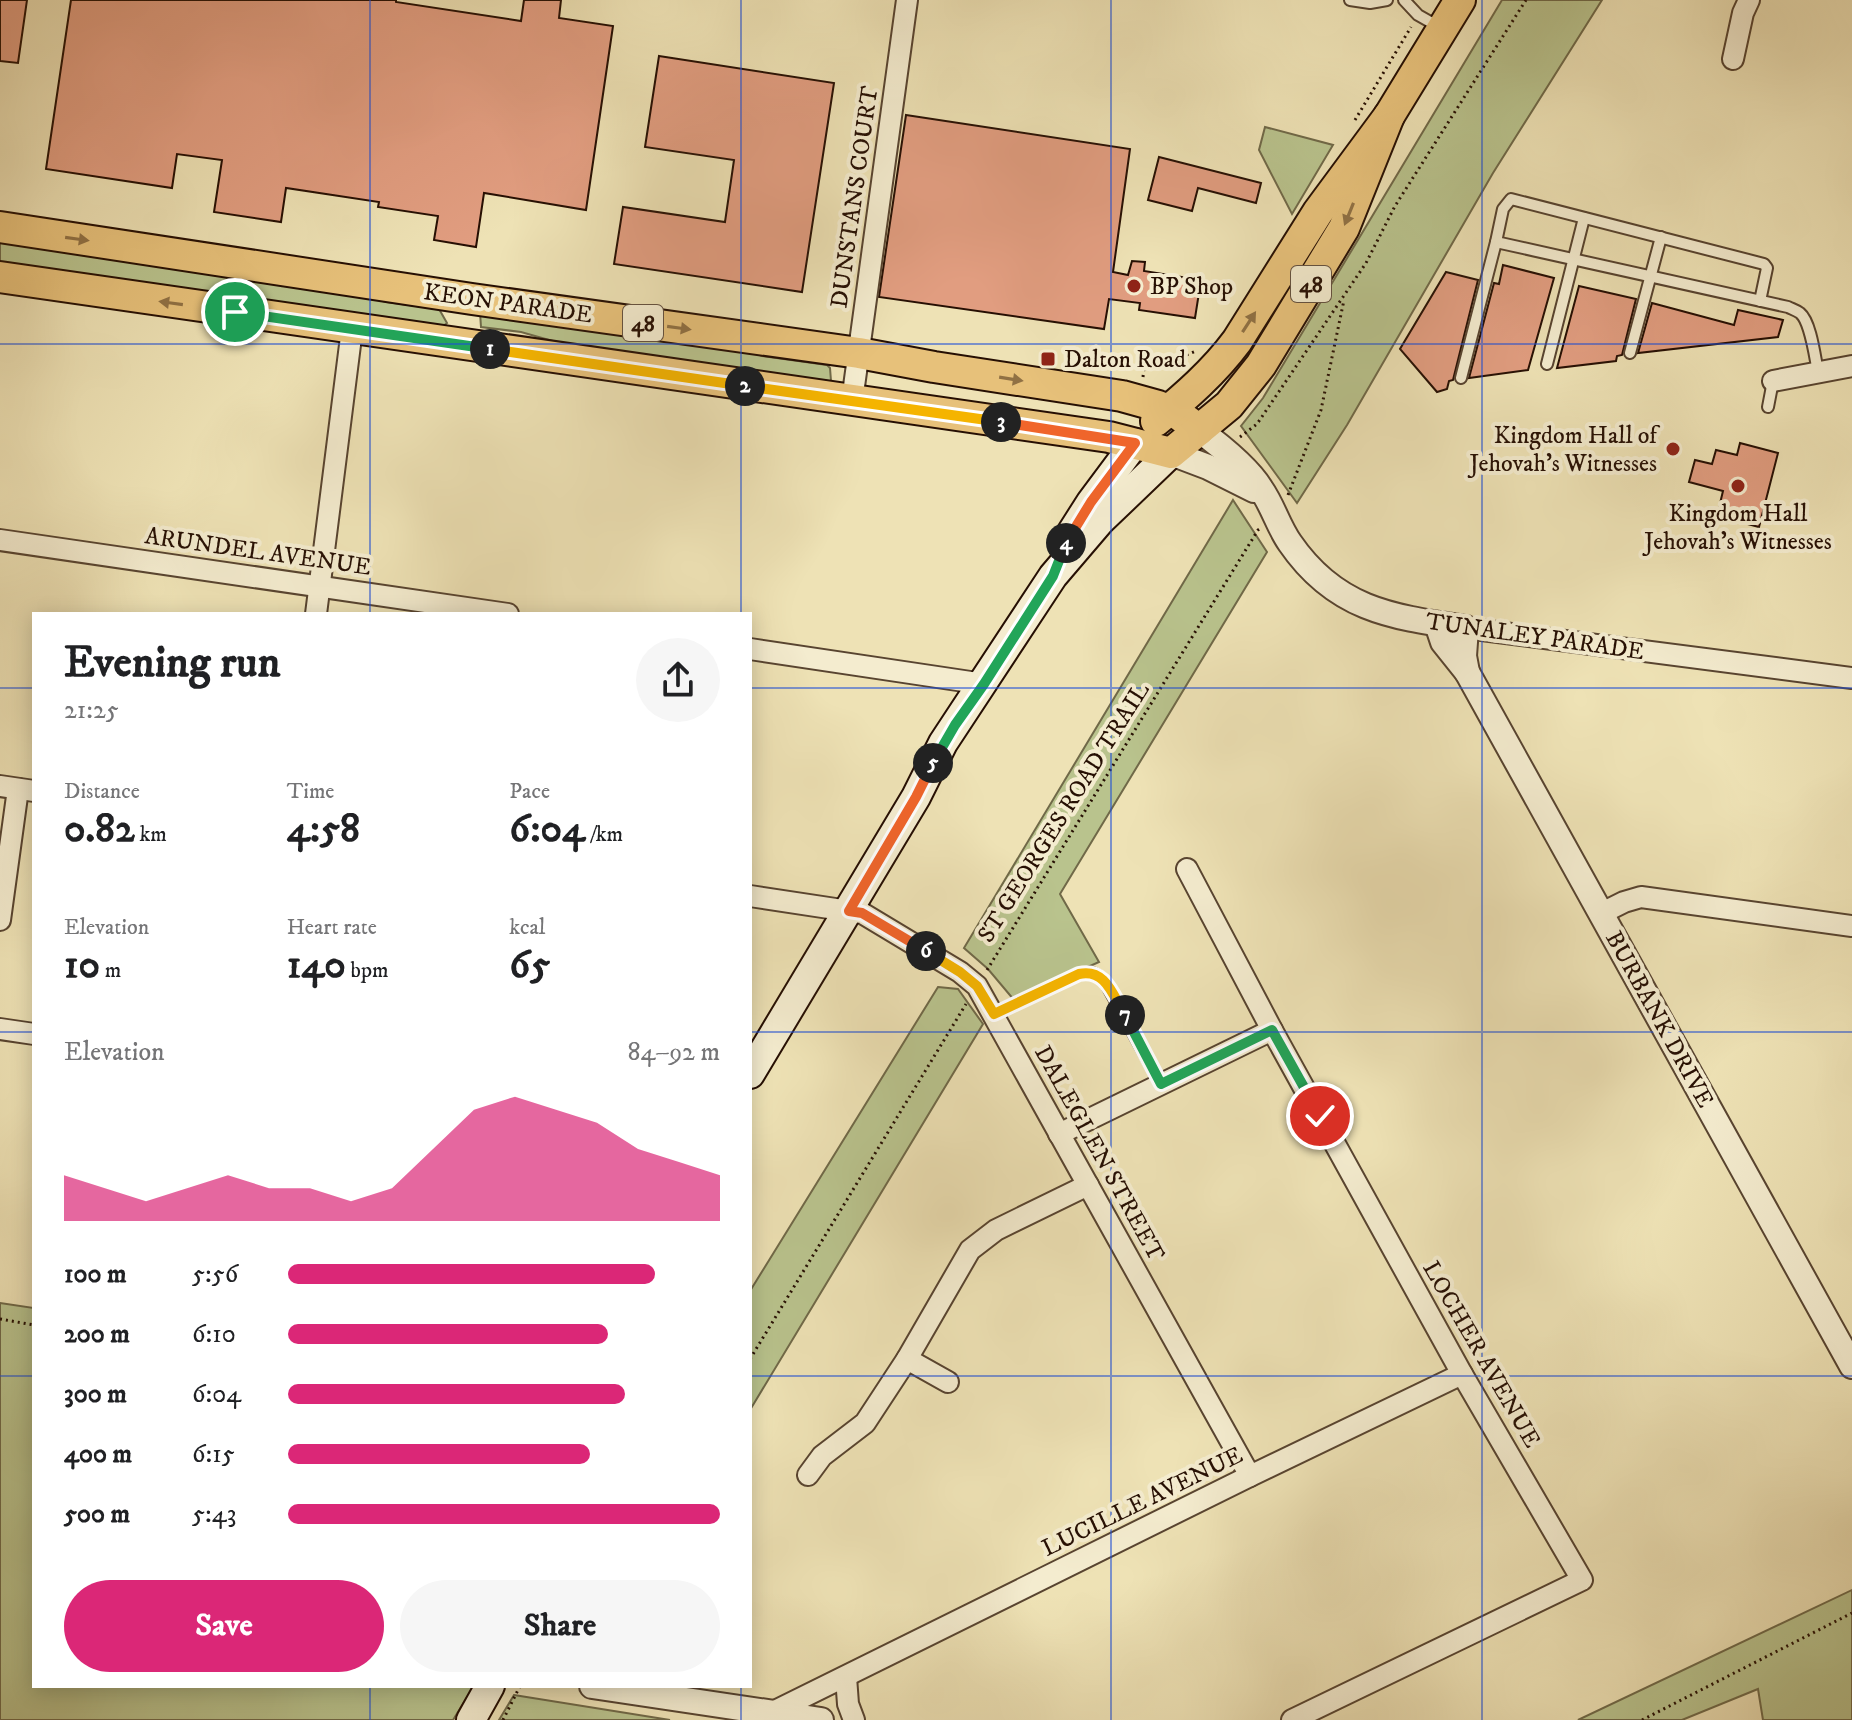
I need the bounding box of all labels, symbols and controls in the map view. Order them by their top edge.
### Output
street label: DUNSTANS COURT [825,84,885,310]
one-way arrow [1342,202,1355,226]
one-way arrow [65,233,90,246]
road number: 48 [1291,266,1331,302]
place label: BP Shop [1150,272,1233,302]
street label: KEON PARADE [422,277,594,331]
marker: BP Shop [1125,277,1143,295]
pin [201,278,269,346]
icon: arrive [213,290,257,334]
one-way arrow [158,296,183,309]
road number: 48 [623,305,663,341]
one-way arrow [1241,311,1256,333]
one-way arrow [667,322,692,335]
pin: 1 [470,329,510,369]
text: 1 [486,335,494,362]
place label: Dalton Road [1064,345,1186,375]
marker: Dalton Road [1039,350,1057,368]
pin: 2 [725,366,765,406]
text: 2 [740,372,750,399]
one-way arrow [999,374,1024,386]
pin: 3 [981,402,1021,442]
text: 3 [997,408,1005,435]
place label: Kingdom Hall of Jehovah's Witnesses [1467,421,1660,479]
marker: Kingdom Hall of Jehovah's Witnesses [1664,440,1682,458]
marker: Kingdom Hall Jehovah's Witnesses [1729,477,1747,495]
place label: Kingdom Hall Jehovah's Witnesses [1642,499,1832,557]
street label: ARUNDEL AVENUE [143,521,373,583]
pin: 4 [1046,523,1086,563]
text: 4 [1060,529,1072,556]
street label: TUNALEY PARADE [1424,607,1646,667]
text: Evening run [64,636,281,691]
button: share [636,638,720,722]
street label: ST GEORGES ROAD TRAIL [971,677,1156,948]
text: 21:25 [64,694,119,727]
pin: 5 [913,743,953,783]
text: 5 [928,749,938,776]
text: Distance [64,778,140,805]
text: Time [287,778,334,805]
text: Pace [509,778,550,805]
text: 0.82 [64,805,135,855]
text: 4:58 [287,805,360,855]
text: 6:04 [509,805,585,855]
text: km [135,821,167,848]
text: /km [585,821,623,848]
text: Elevation [64,914,149,941]
text: Heart rate [287,914,377,941]
text: kcal [509,914,545,941]
street label: BURBANK DRIVE [1598,926,1720,1113]
pin: 6 [906,931,946,971]
text: 6 [920,937,932,964]
text: 10 [64,941,100,991]
text: 140 [287,941,346,991]
text: 65 [509,941,550,991]
text: m [100,957,121,984]
text: bpm [346,957,389,984]
pin: 7 [1105,995,1145,1035]
text: 7 [1119,1001,1131,1028]
text: Elevation [64,1036,165,1069]
text: 84–92 m [627,1036,720,1069]
street label: DALEGLEN STREET [1027,1040,1171,1267]
pin [1286,1082,1354,1150]
icon: check [1298,1094,1342,1138]
street label: LOCHER AVENUE [1416,1256,1547,1453]
text: 100 m [64,1258,127,1291]
text: 5:56 [192,1258,238,1291]
text: 200 m [64,1318,130,1351]
text: 6:10 [192,1318,236,1351]
text: 300 m [64,1378,127,1411]
text: 6:04 [192,1378,241,1411]
text: 400 m [64,1438,132,1471]
text: 6:15 [192,1438,235,1471]
street label: LUCILLE AVENUE [1037,1440,1248,1564]
text: 500 m [64,1498,130,1531]
text: 5:43 [192,1498,236,1531]
button: Save [64,1580,384,1672]
button: Share [400,1580,720,1672]

